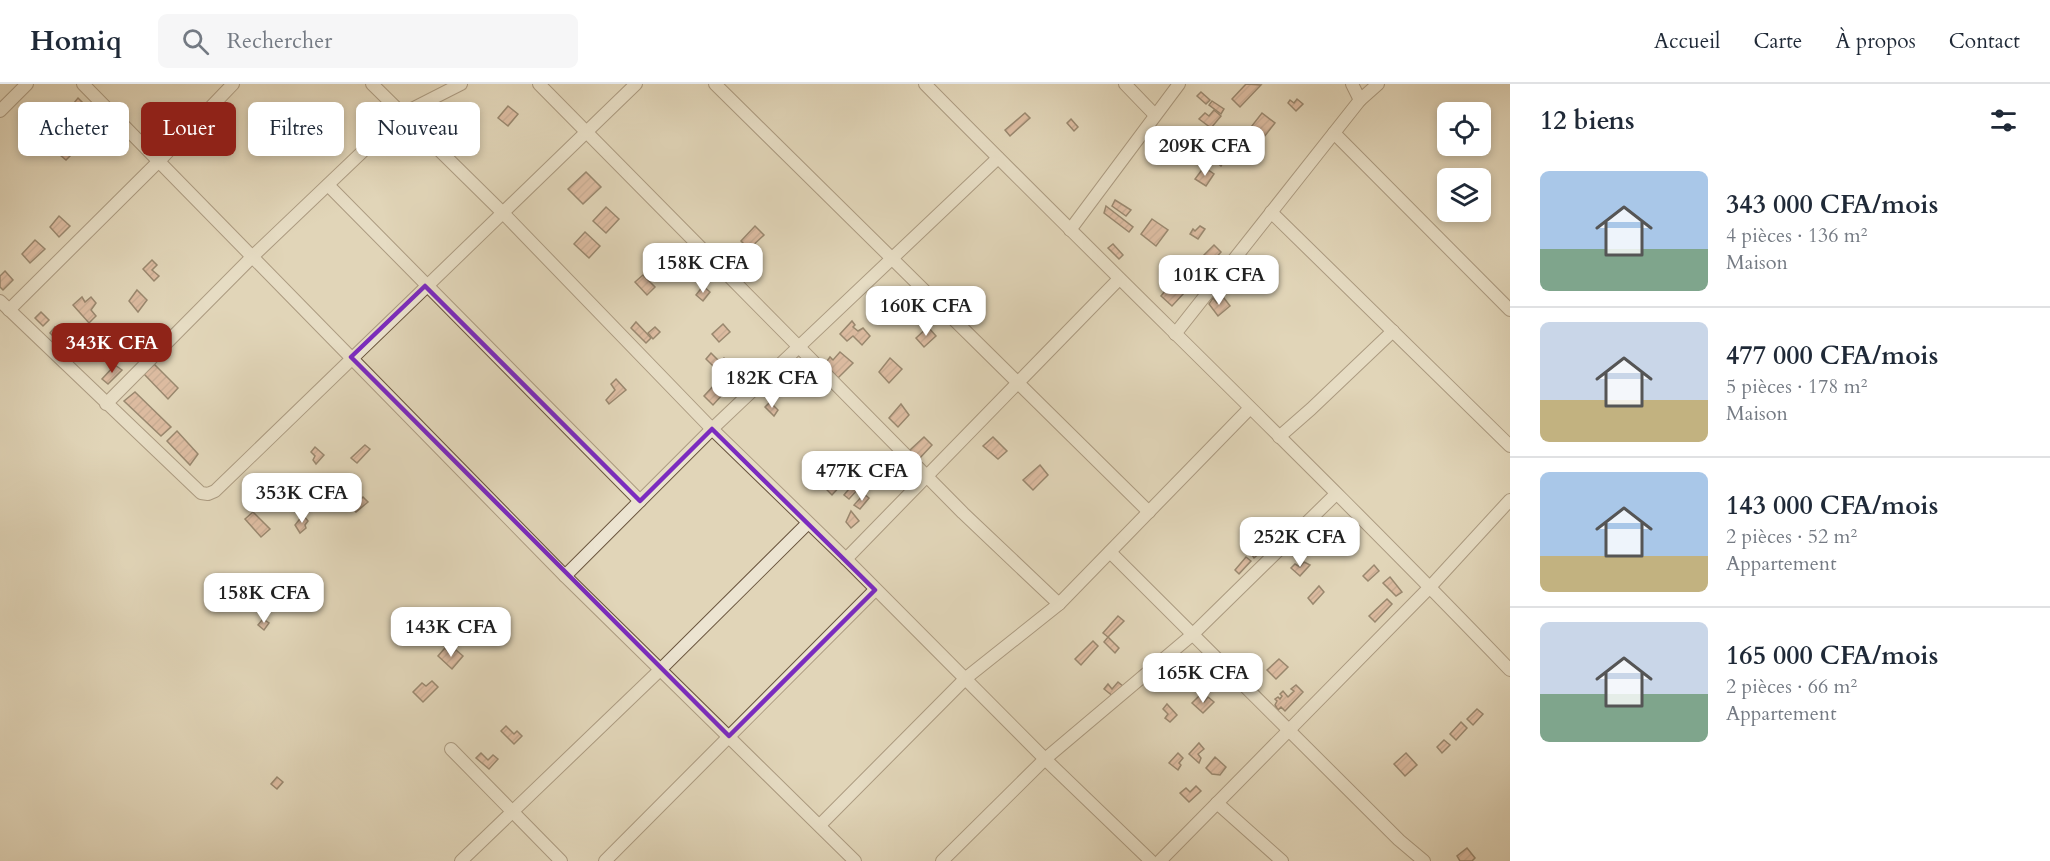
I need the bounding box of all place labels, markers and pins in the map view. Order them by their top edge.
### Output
pin: 209K CFA [1143,126,1267,177]
pin: 158K CFA [641,243,765,294]
pin: 101K CFA [1157,255,1281,306]
pin: 160K CFA [864,286,988,337]
pin: 343K CFA [50,323,174,374]
pin: 182K CFA [710,358,834,409]
pin: 477K CFA [800,451,924,502]
pin: 353K CFA [240,473,364,524]
pin: 252K CFA [1238,517,1362,568]
pin: 158K CFA [202,573,326,624]
pin: 143K CFA [389,607,513,658]
pin: 165K CFA [1141,653,1265,704]

